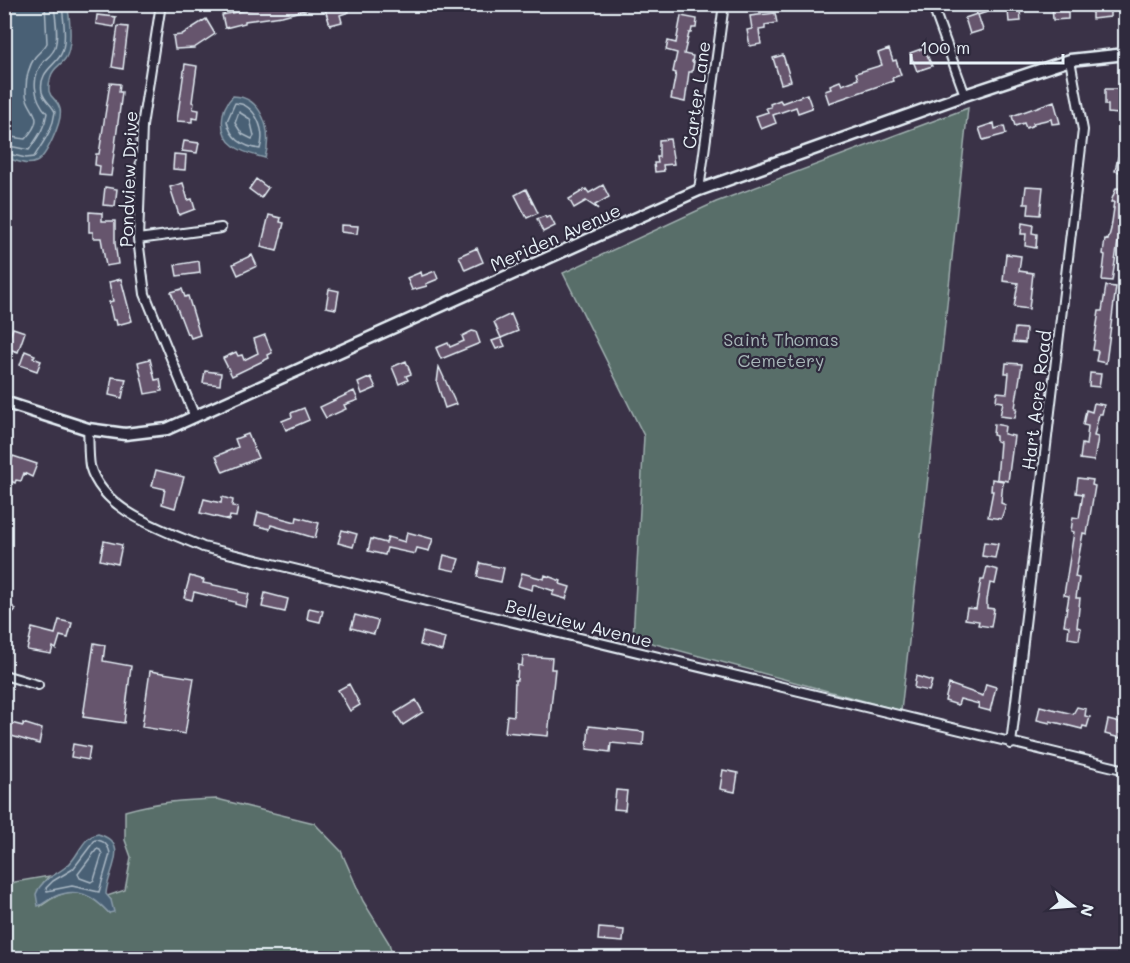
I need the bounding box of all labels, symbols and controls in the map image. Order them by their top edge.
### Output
scale bar [911,27,1062,65]
text: 100 m [920,35,970,59]
street label: Carter Lane [677,39,715,151]
street label: Pondview Drive [114,110,142,248]
street label: Meriden Avenue [486,197,624,277]
park label: Saint Thomas Cemetery [723,327,839,372]
street label: Hart Acre Road [1016,329,1056,471]
street label: Belleview Avenue [503,593,655,653]
north arrow [1043,876,1103,936]
text: N [1076,902,1100,919]

